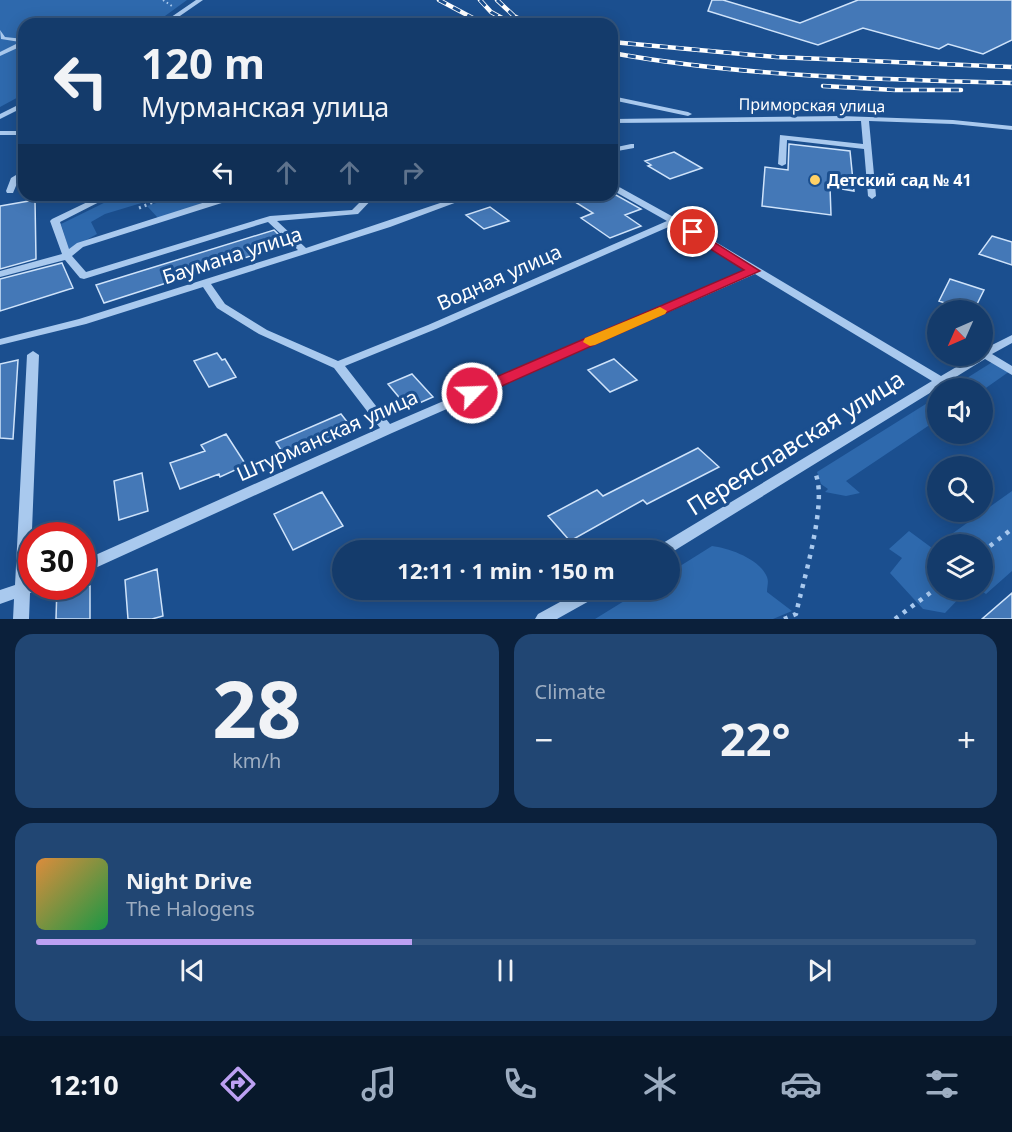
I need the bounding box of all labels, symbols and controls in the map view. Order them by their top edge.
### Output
text: 120 m [141,34,265,91]
icon: left [42,42,120,120]
text: Мурманская улица [141,88,389,125]
street label: Приморская улица [739,93,885,117]
icon: left [207,156,240,189]
icon: ahead [270,156,303,189]
icon: ahead [333,156,366,189]
icon: right [396,156,429,189]
place label: Детский сад № 41 [827,169,972,191]
marker: Детский сад № 41 [808,173,822,187]
pin [667,206,718,257]
icon: arrive [676,215,709,248]
street label: Баумана улица [159,220,305,290]
street label: Водная улица [432,237,566,317]
north arrow [927,300,993,366]
map controls [927,300,993,600]
position arrow [440,361,504,425]
street label: Переяславская улица [680,362,910,522]
button: sound [927,378,993,444]
street label: Штурманская улица [232,383,422,487]
button: search [927,456,993,522]
speed limit sign: 30 [18,522,96,600]
button: layers [927,534,993,600]
text: 12:11 · 1 min · 150 m [397,555,615,585]
text: 28 [212,655,301,761]
text: Climate [535,678,606,705]
text: 22° [720,708,791,769]
text: − [535,717,553,762]
text: + [957,717,976,762]
text: km/h [232,747,281,774]
text: Night Drive [126,865,252,895]
text: The Halogens [126,895,255,922]
icon: previous [176,954,209,987]
icon: pause [489,954,522,987]
icon: next [803,954,836,987]
icon: directions [217,1063,259,1105]
icon: music [358,1063,400,1105]
icon: phone [499,1063,541,1105]
icon: climate [639,1063,681,1105]
icon: car [780,1063,822,1105]
icon: filters [921,1063,963,1105]
text: 12:10 [49,1066,119,1103]

